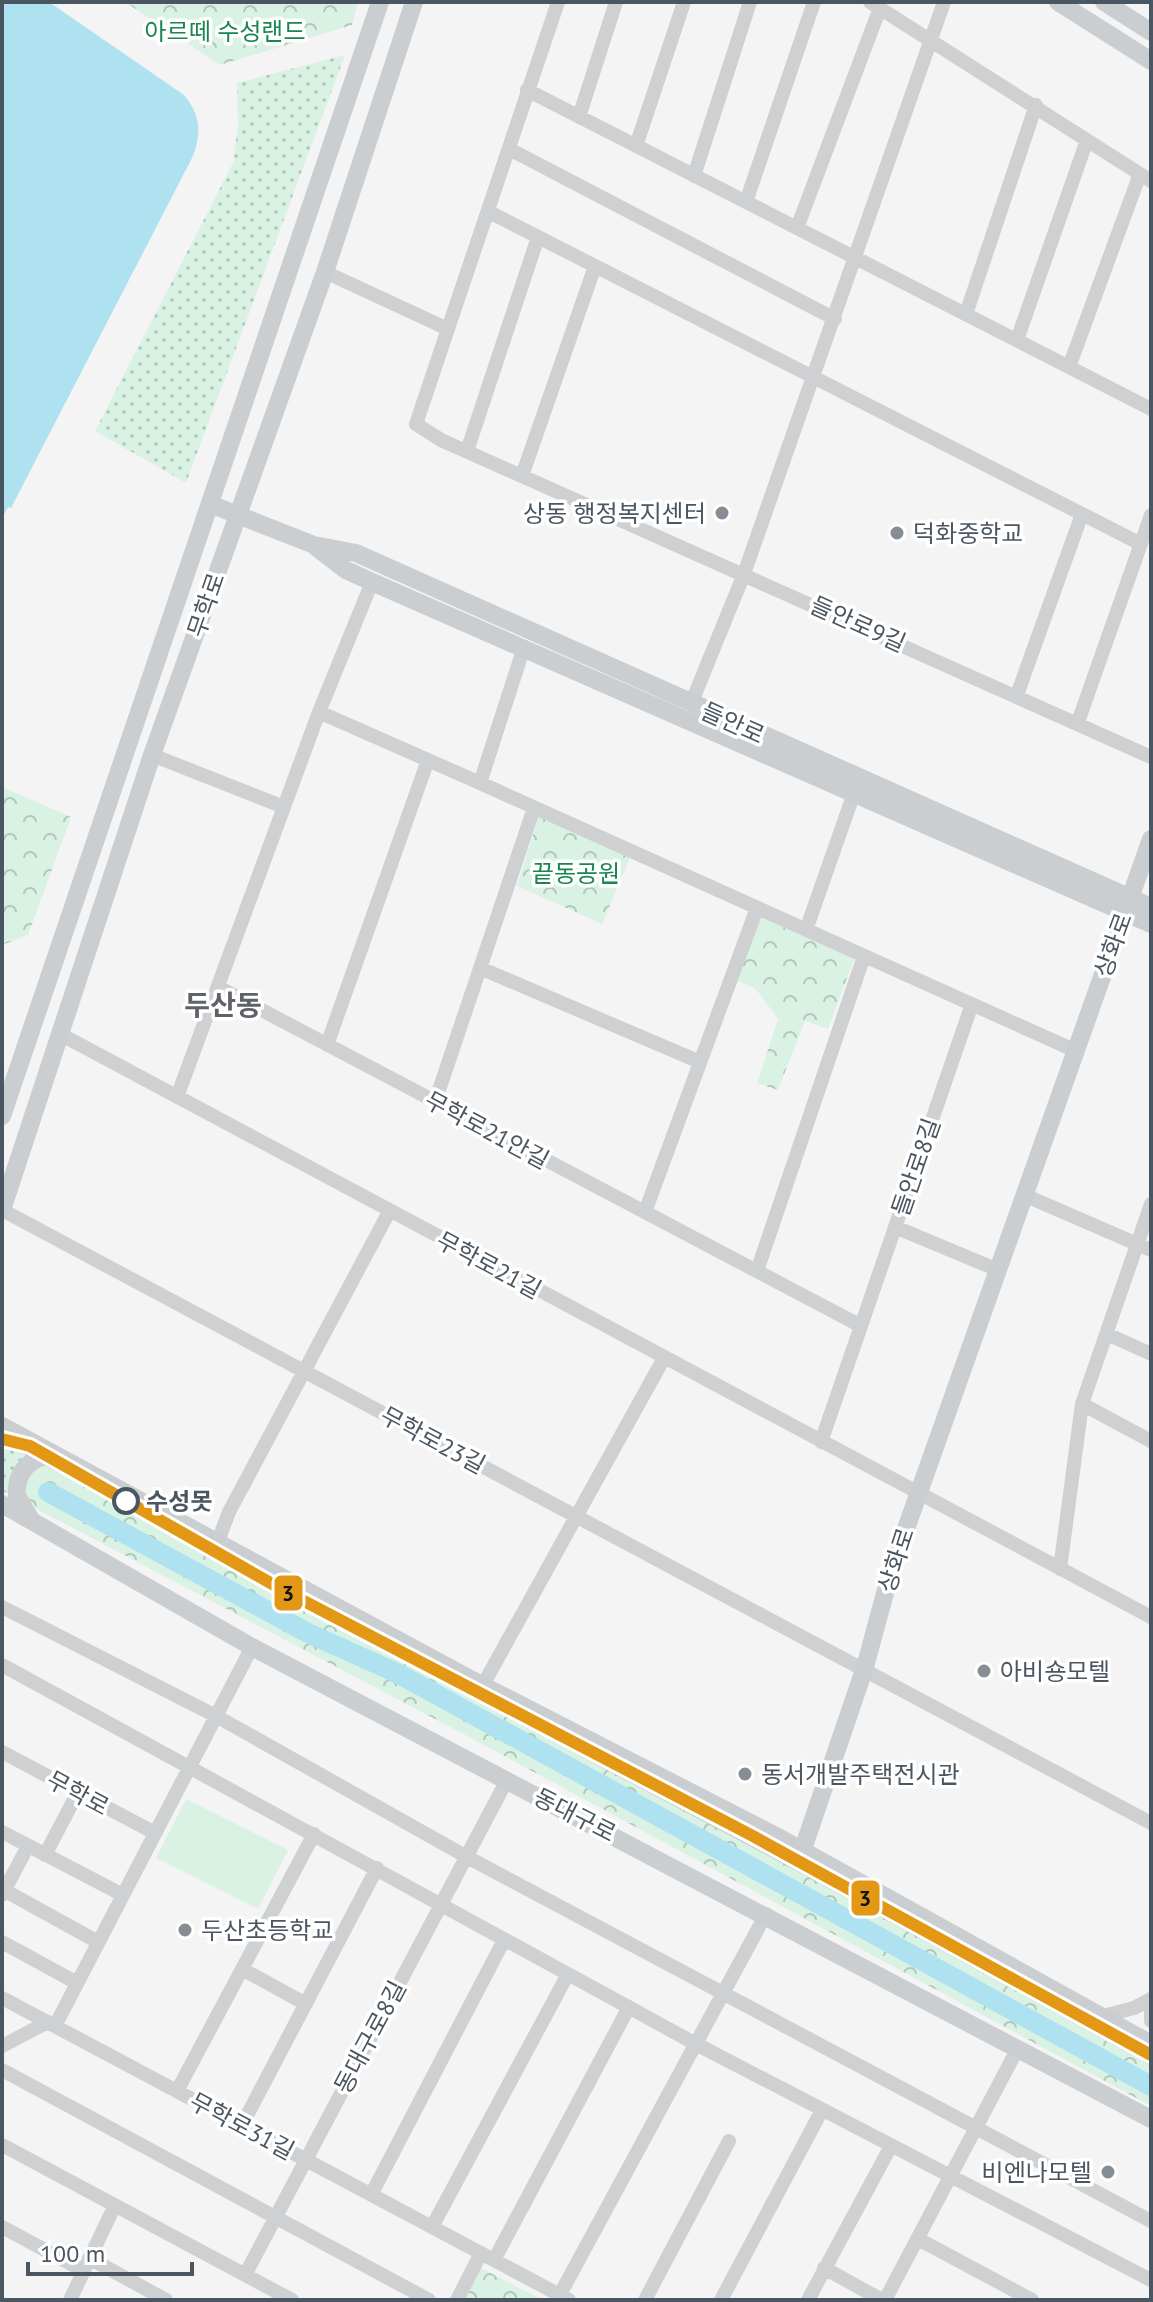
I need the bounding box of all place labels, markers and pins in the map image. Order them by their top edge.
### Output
place label: 상동 행정복지센터 [523,498,706,529]
marker: 상동 행정복지센터 [713,504,731,522]
place label: 덕화중학교 [913,518,1023,549]
marker: 덕화중학교 [888,524,906,542]
place label: 수성못 [146,1486,212,1517]
marker: 수성못 [113,1488,139,1514]
place label: 아비숑모텔 [1000,1656,1110,1687]
marker: 아비숑모텔 [975,1662,993,1680]
place label: 동서개발주택전시관 [761,1759,960,1790]
marker: 동서개발주택전시관 [736,1765,754,1783]
place label: 두산초등학교 [201,1915,333,1946]
marker: 두산초등학교 [176,1921,194,1939]
place label: 비엔나모텔 [982,2157,1092,2188]
marker: 비엔나모텔 [1099,2163,1117,2181]

